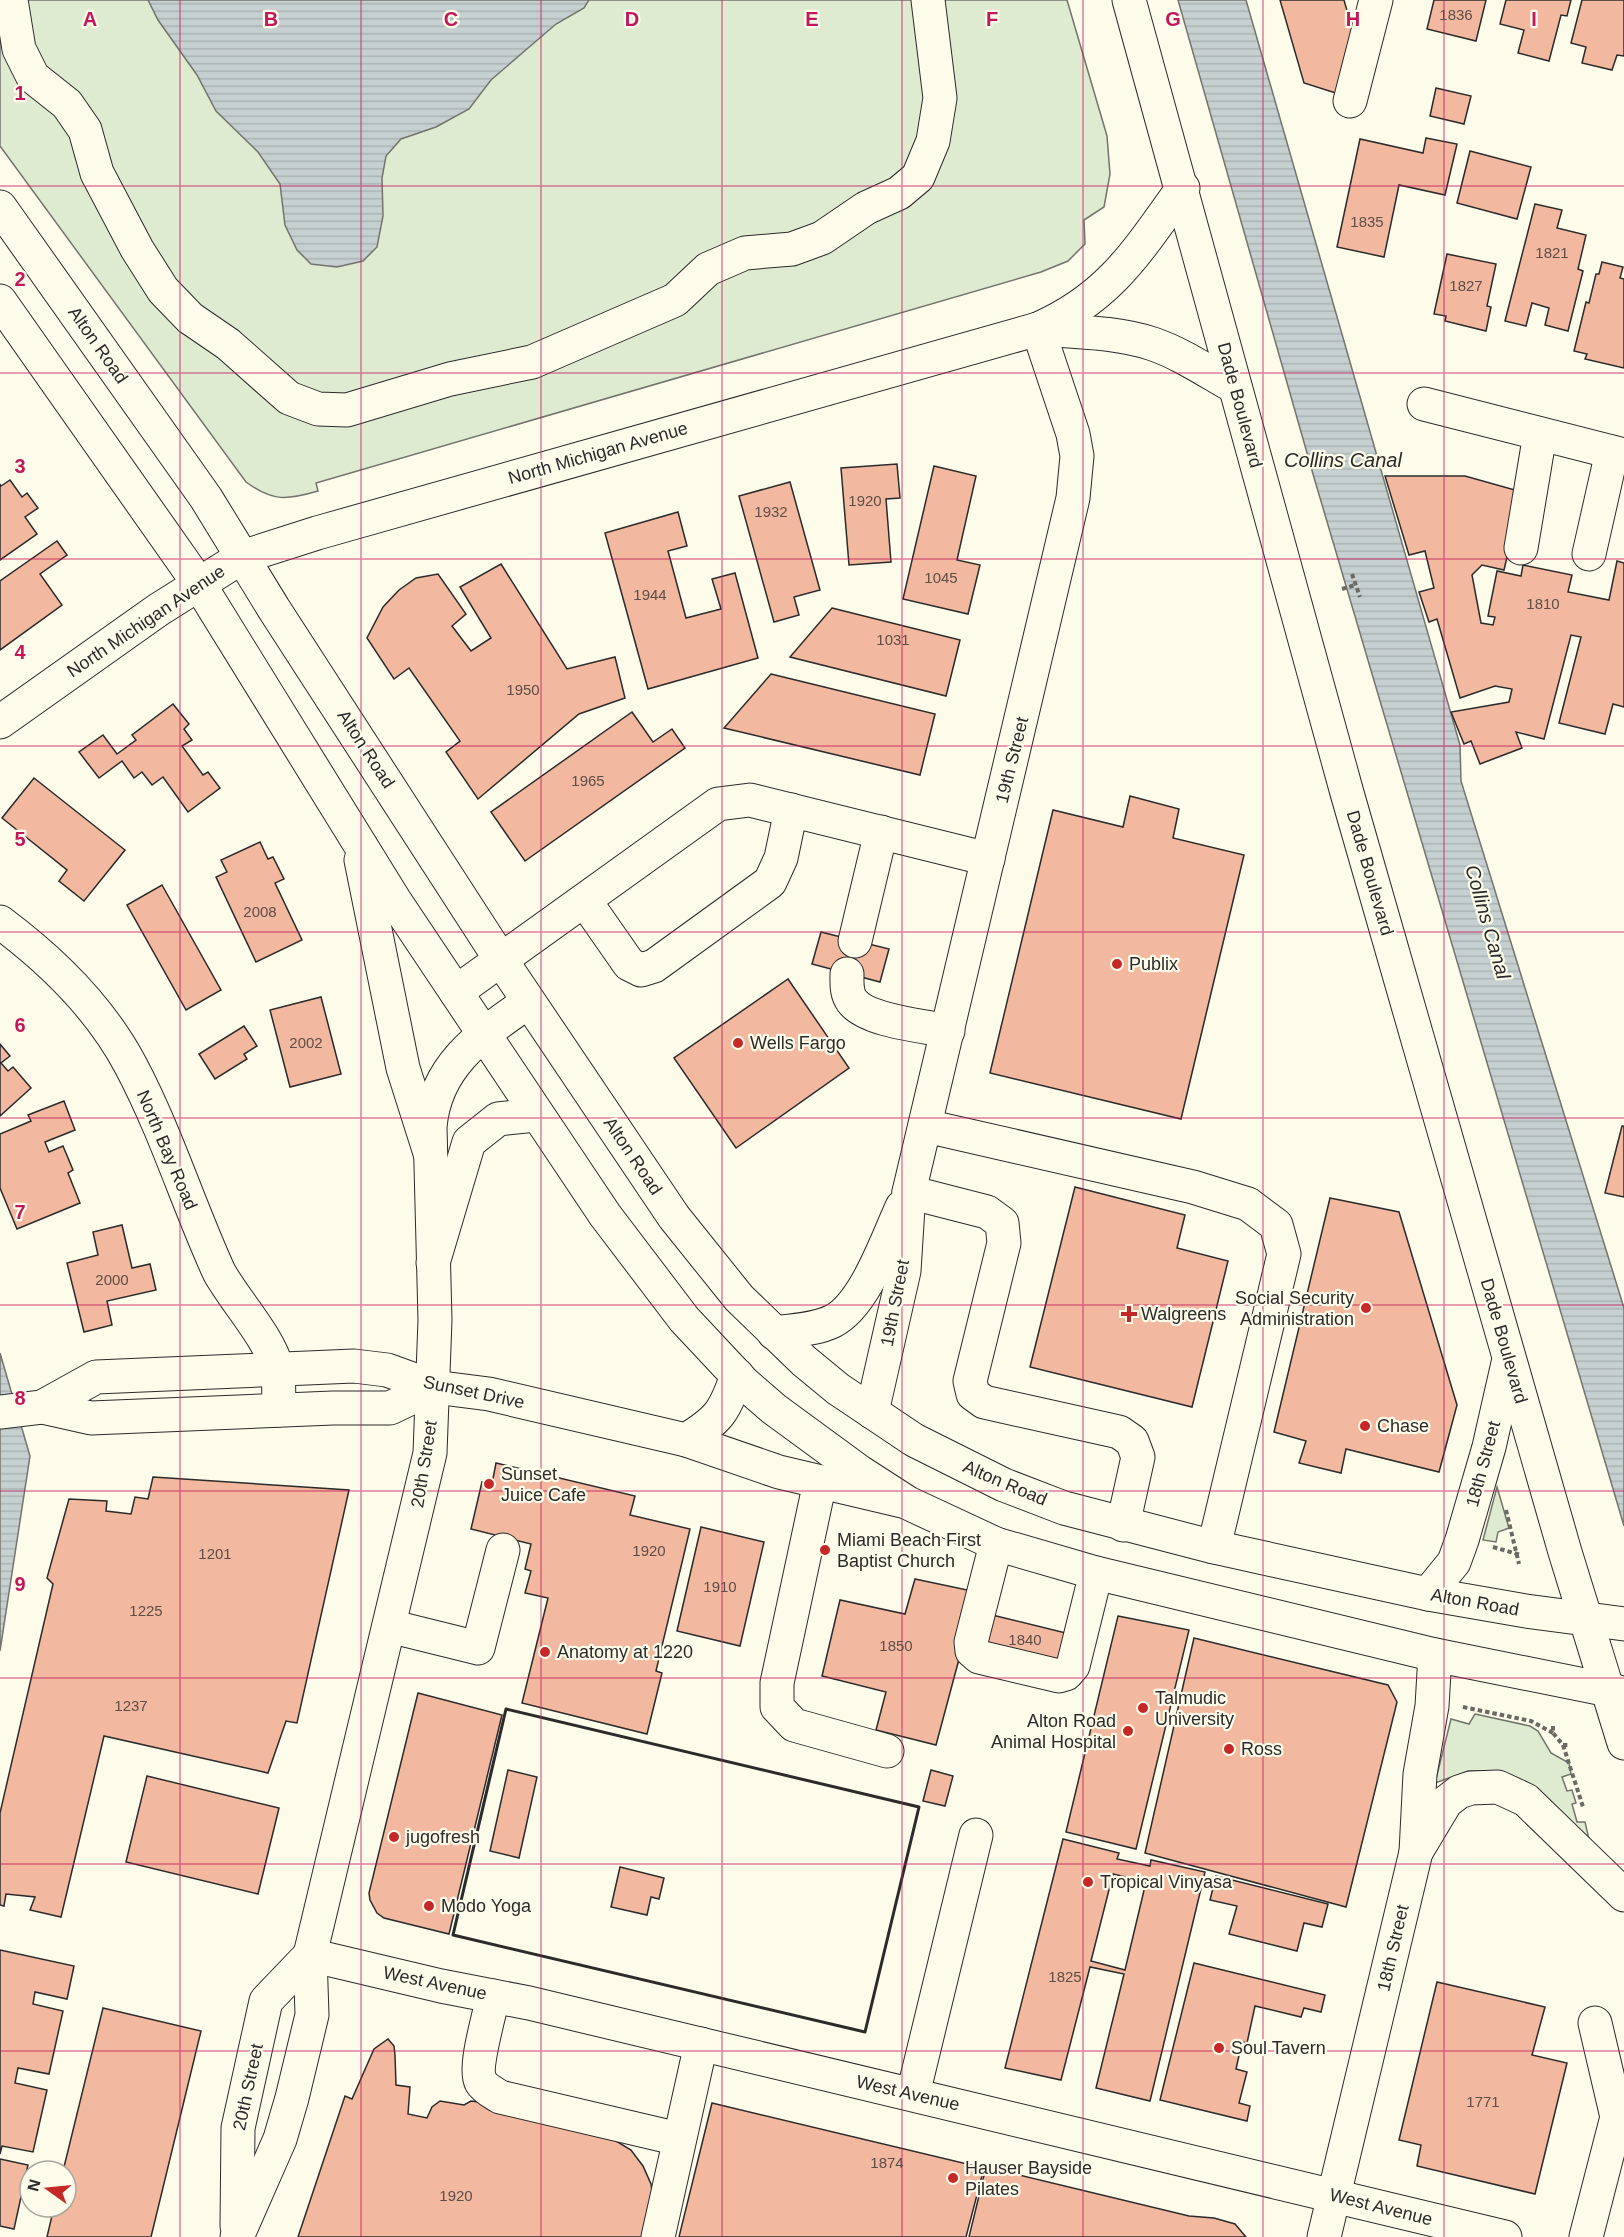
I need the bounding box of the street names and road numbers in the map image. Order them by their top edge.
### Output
street label: Alton Road [64,303,132,387]
street label: Dade Boulevard [1214,340,1266,470]
street label: North Michigan Avenue [506,418,690,488]
street label: North Michigan Avenue [63,561,229,681]
street label: Alton Road [333,706,399,792]
street label: 19th Street [992,715,1032,805]
street label: Dade Boulevard [1343,808,1397,938]
street label: North Bay Road [133,1087,201,1213]
street label: Alton Road [600,1113,666,1199]
street label: 19th Street [877,1258,913,1348]
street label: Dade Boulevard [1477,1276,1531,1406]
street label: Sunset Drive [422,1372,526,1412]
street label: 20th Street [407,1419,441,1509]
street label: 18th Street [1462,1419,1504,1509]
street label: Alton Road [960,1456,1050,1510]
street label: Alton Road [1429,1584,1521,1620]
street label: 18th Street [1373,1903,1413,1993]
street label: West Avenue [381,1962,489,2004]
street label: 20th Street [229,2042,267,2132]
street label: West Avenue [854,2071,962,2115]
street label: West Avenue [1327,2185,1435,2229]

